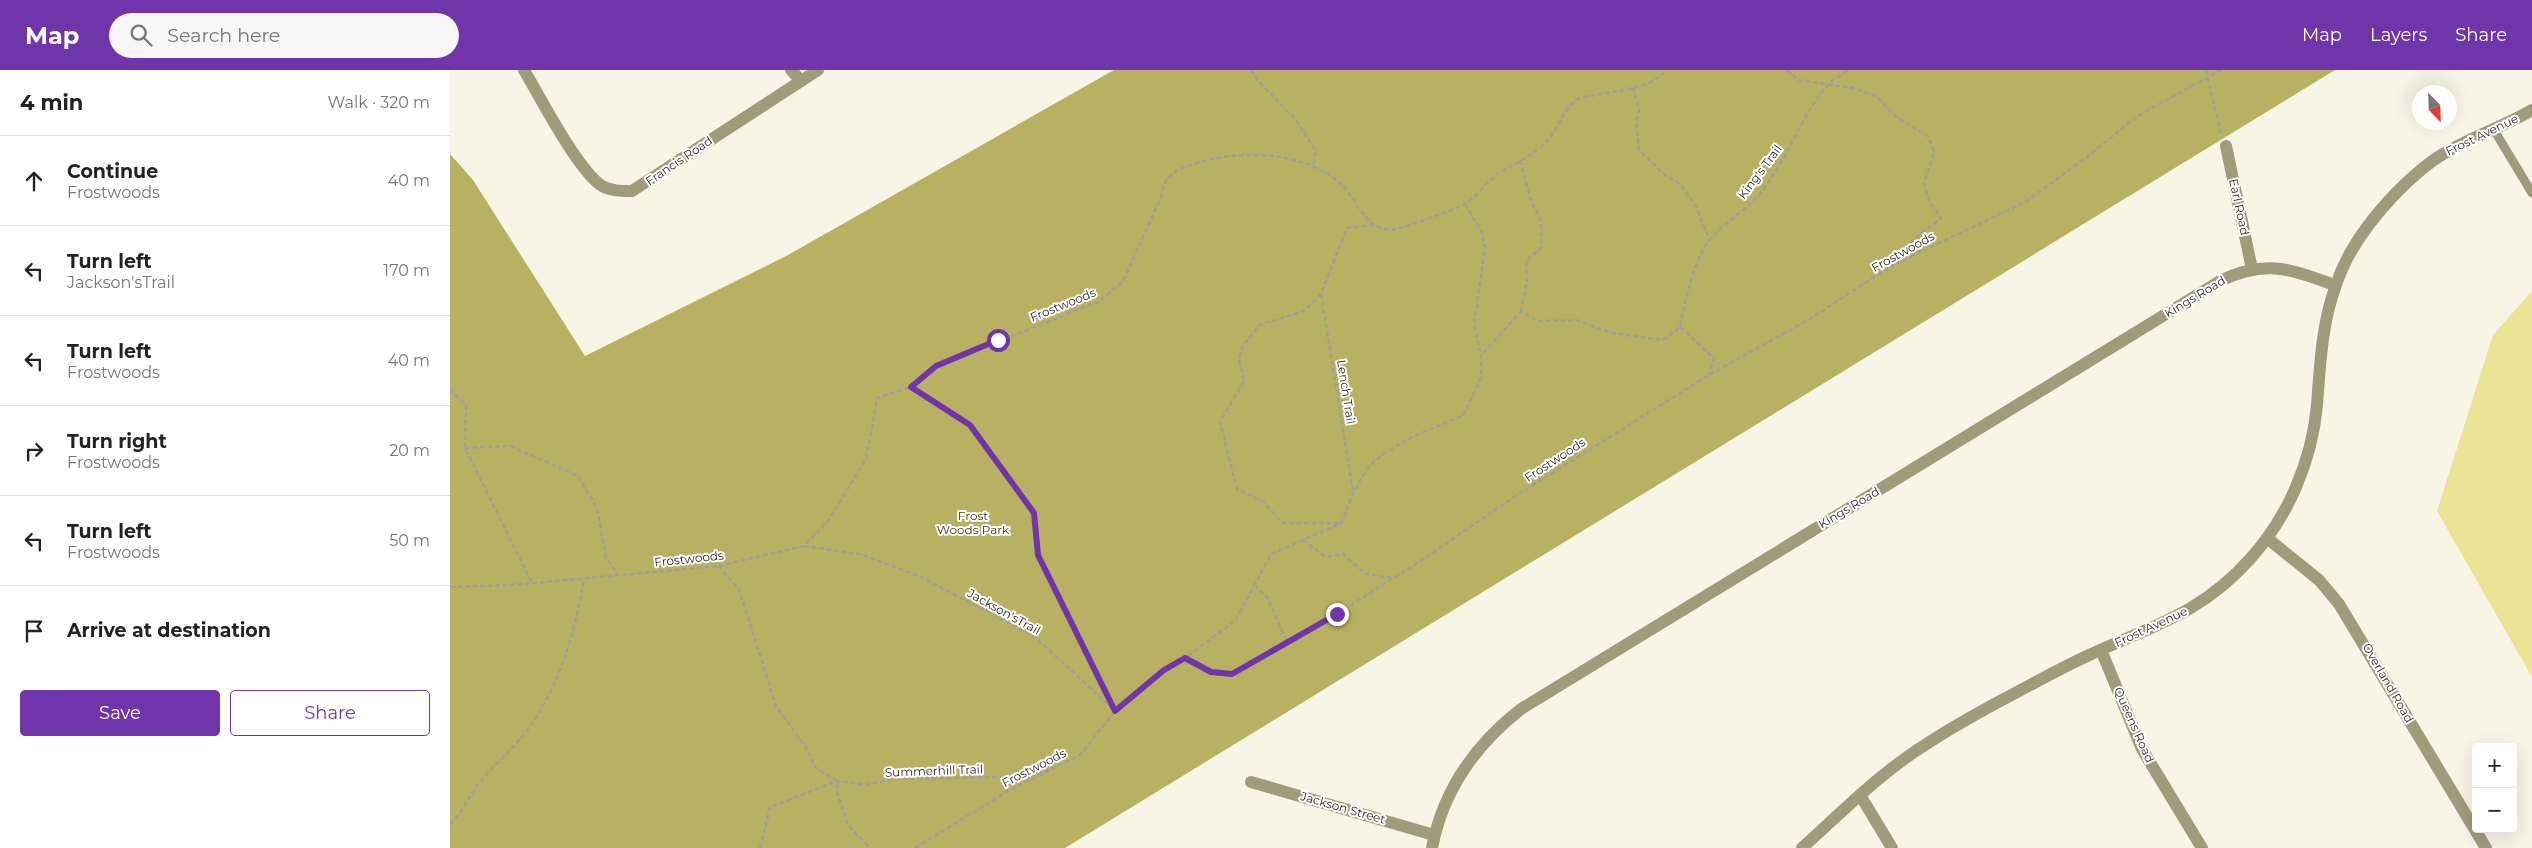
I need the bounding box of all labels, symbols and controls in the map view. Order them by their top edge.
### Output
search box [109,13,459,58]
text: Map [25,21,79,50]
icon: search [127,21,155,49]
text: Search here [167,24,280,47]
text: Map [2302,24,2342,46]
text: Layers [2370,24,2427,46]
text: Share [2455,24,2507,46]
north arrow [2412,85,2457,130]
text: 4 min [20,90,83,115]
text: Walk · 320 m [328,93,430,112]
street label: Frost Avenue [2443,111,2520,159]
street label: Francis Road [642,133,715,188]
street label: King's Trail [1734,142,1785,202]
text: Continue [67,160,158,183]
icon: ahead [20,167,48,195]
text: 40 m [388,171,430,190]
street label: Earl Road [2226,177,2253,237]
text: Frostwoods [67,183,160,202]
street label: Frostwoods [1869,228,1937,275]
text: Turn left [67,250,152,273]
icon: left [20,257,48,285]
text: 170 m [383,261,430,280]
text: Jackson'sTrail [67,273,175,292]
street label: Kings Road [2162,273,2228,321]
street label: Frostwoods [1028,284,1098,325]
route start [987,329,1010,352]
text: Turn left [67,340,152,363]
icon: left [20,347,48,375]
text: 40 m [388,351,430,370]
street label: Lench Trail [1334,359,1359,425]
text: Frostwoods [67,363,160,382]
text: Turn right [67,430,167,453]
street label: Frostwoods [1521,434,1588,485]
icon: right [20,437,48,465]
text: 20 m [389,441,430,460]
text: Frostwoods [67,453,160,472]
street label: Kings Road [1816,484,1882,532]
park label: Frost Woods Park [937,508,1010,537]
text: Turn left [67,520,152,543]
icon: left [20,527,48,555]
text: 50 m [389,531,430,550]
text: Frostwoods [67,543,160,562]
street label: Frostwoods [654,547,725,570]
street label: Jackson'sTrail [964,585,1043,638]
route end [1326,603,1349,626]
street label: Frost Avenue [2112,603,2190,650]
icon: arrive [20,617,48,645]
text: Arrive at destination [67,619,271,642]
street label: Overland Road [2360,640,2417,725]
street label: Queens Road [2111,685,2158,765]
button: Save [20,690,220,736]
button: Share [230,690,430,736]
map controls [2472,743,2517,833]
button: + [2472,743,2517,788]
street label: Frostwoods [999,745,1068,790]
street label: Summerhill Trail [885,761,983,780]
street label: Jackson Street [1298,788,1387,827]
button: − [2472,788,2517,833]

